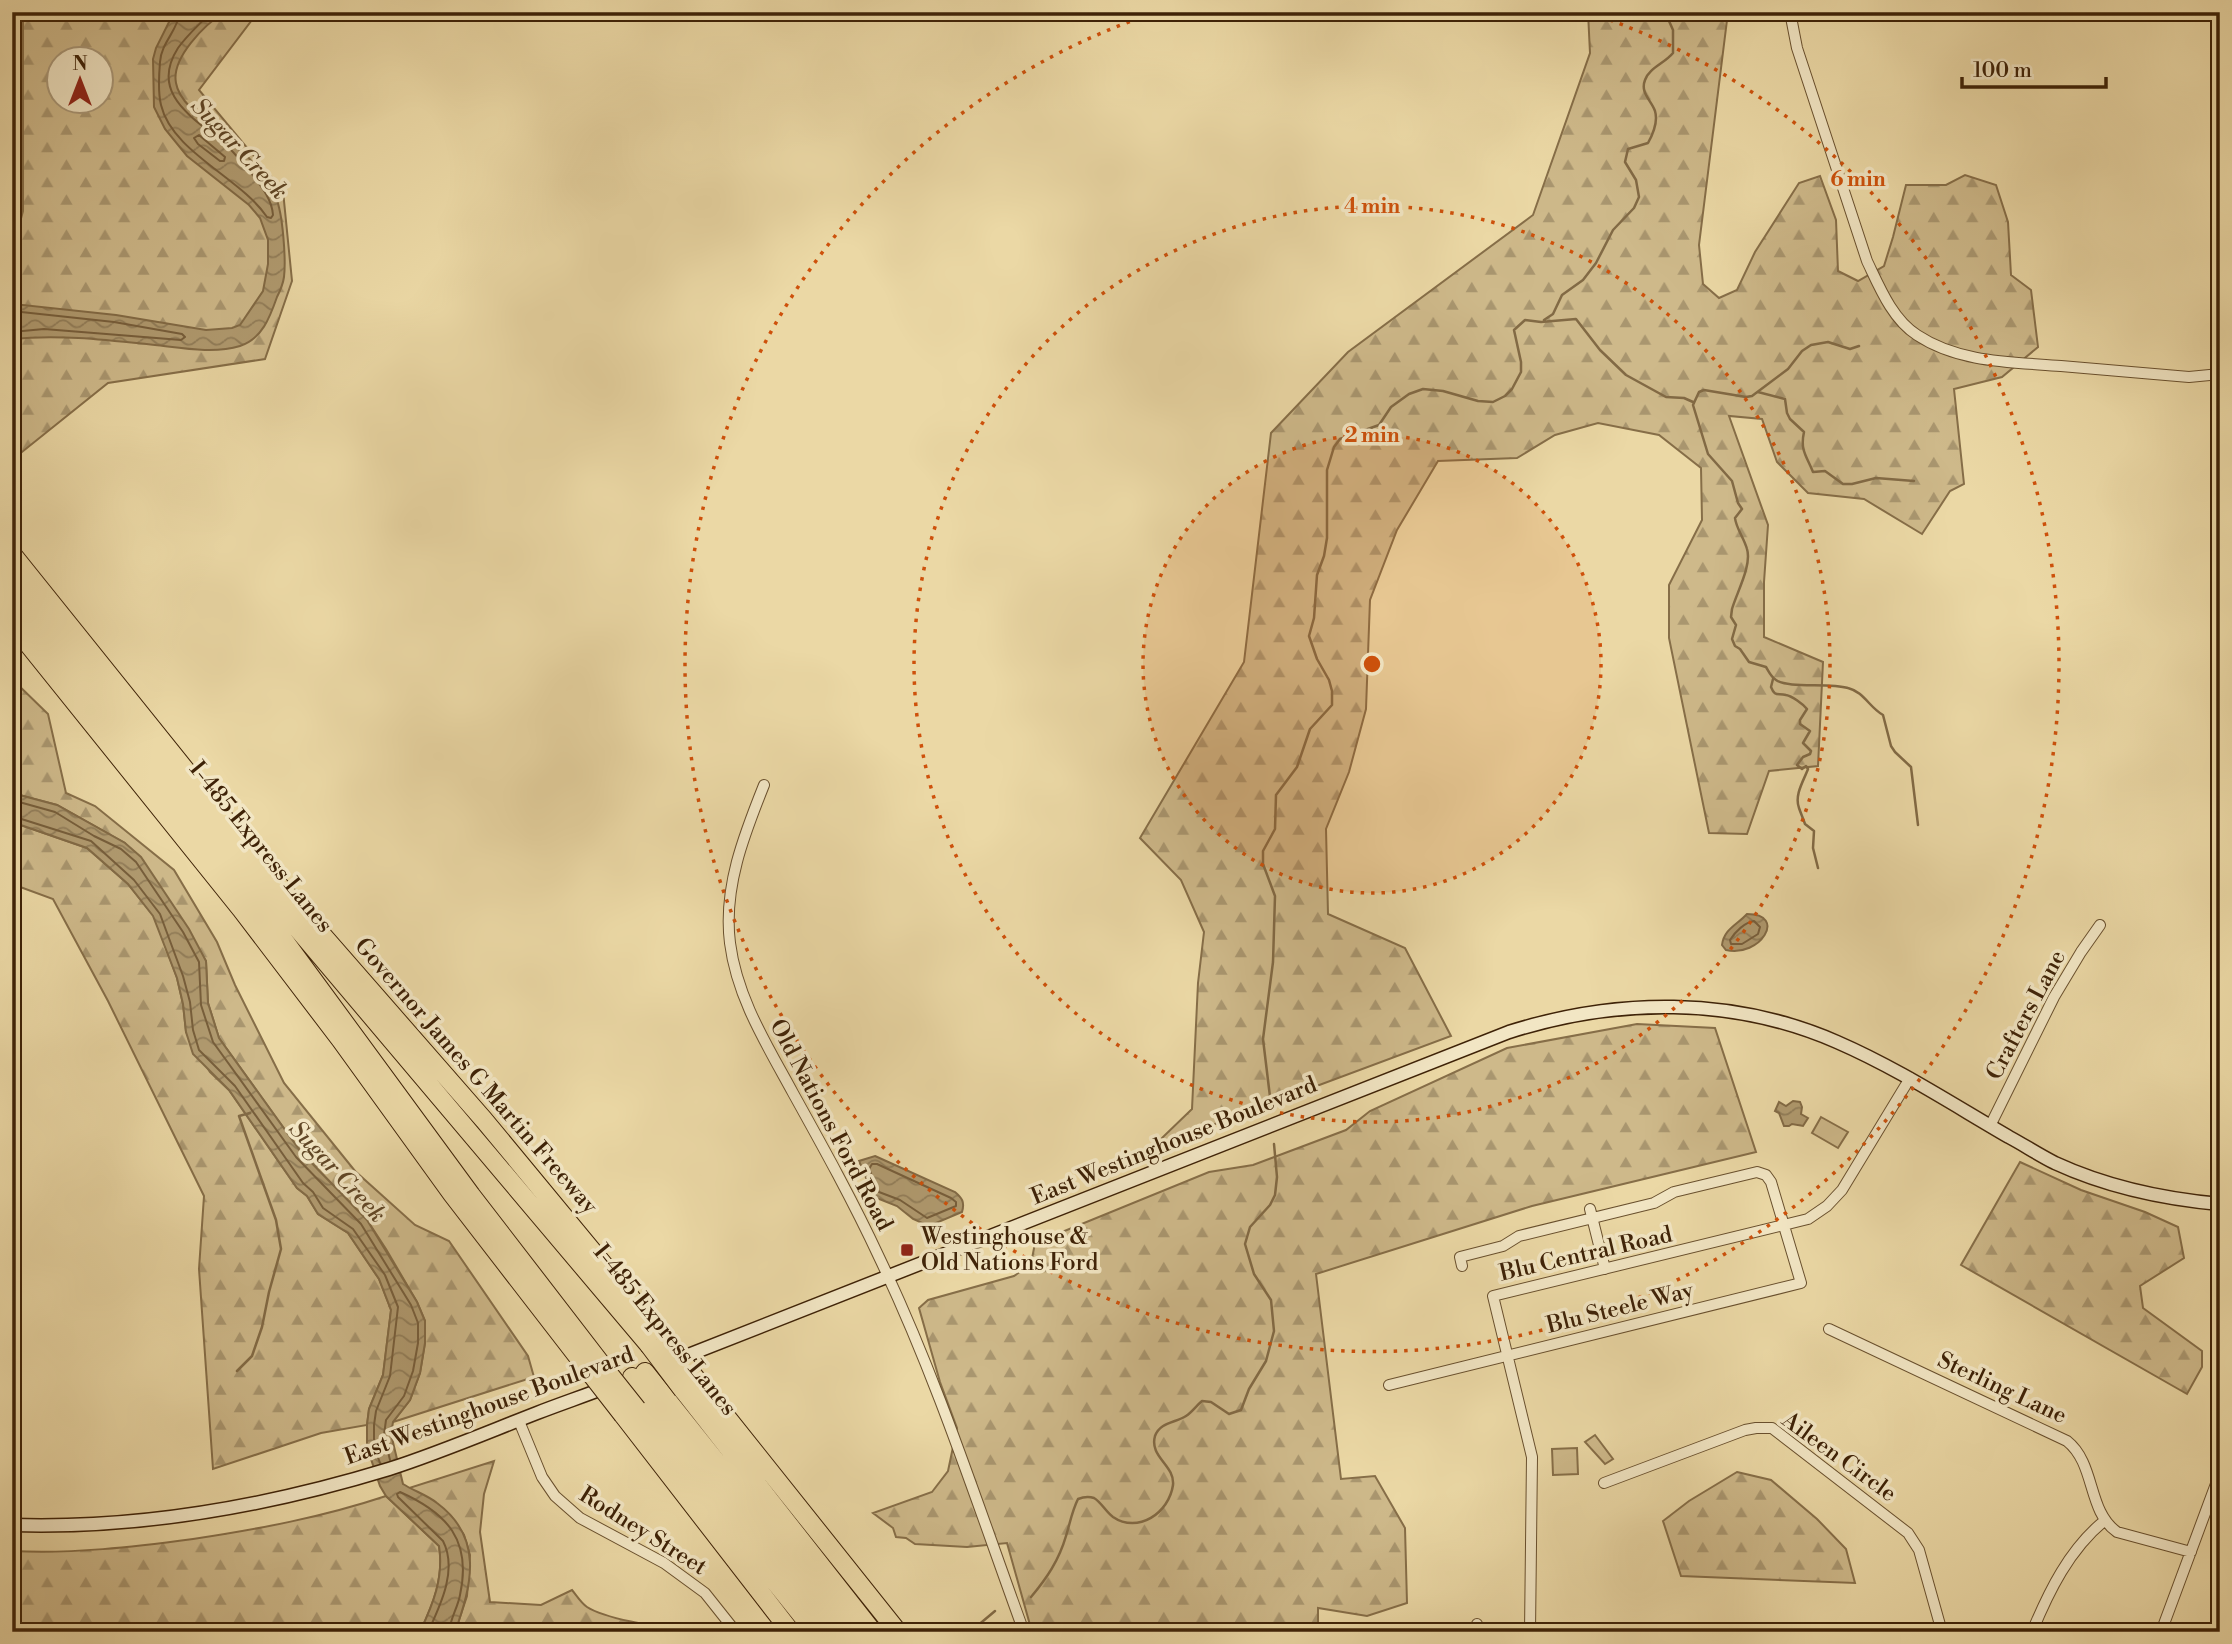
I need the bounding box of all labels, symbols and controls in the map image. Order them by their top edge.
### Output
north arrow [46,46,116,116]
scale bar [1962,46,2106,90]
text: N [72,52,88,76]
text: 100 m [1973,58,2032,84]
water label: Sugar Creek [184,92,294,206]
text: 6 min [1830,167,1886,193]
text: 4 min [1344,194,1400,220]
text: 2 min [1344,423,1400,449]
centre of rings [1360,652,1384,676]
street label: I-485 Express Lanes [183,756,339,938]
street label: Governor James G Martin Freeway [348,932,604,1220]
street label: Crafters Lane [1980,945,2072,1085]
street label: Old Nations Ford Road [763,1014,899,1236]
street label: East Westinghouse Boulevard [1027,1071,1321,1211]
water label: Sugar Creek [282,1115,392,1229]
street label: Blu Central Road [1496,1221,1675,1288]
place label: Westinghouse & Old Nations Ford [920,1223,1098,1277]
street label: I-485 Express Lanes [587,1239,743,1421]
marker: Westinghouse & Old Nations Ford [899,1242,915,1258]
street label: Blu Steele Way [1543,1276,1697,1340]
street label: East Westinghouse Boulevard [341,1341,637,1471]
street label: Sterling Lane [1933,1346,2071,1430]
street label: Aileen Circle [1775,1405,1902,1508]
street label: Rodney Street [574,1481,712,1581]

